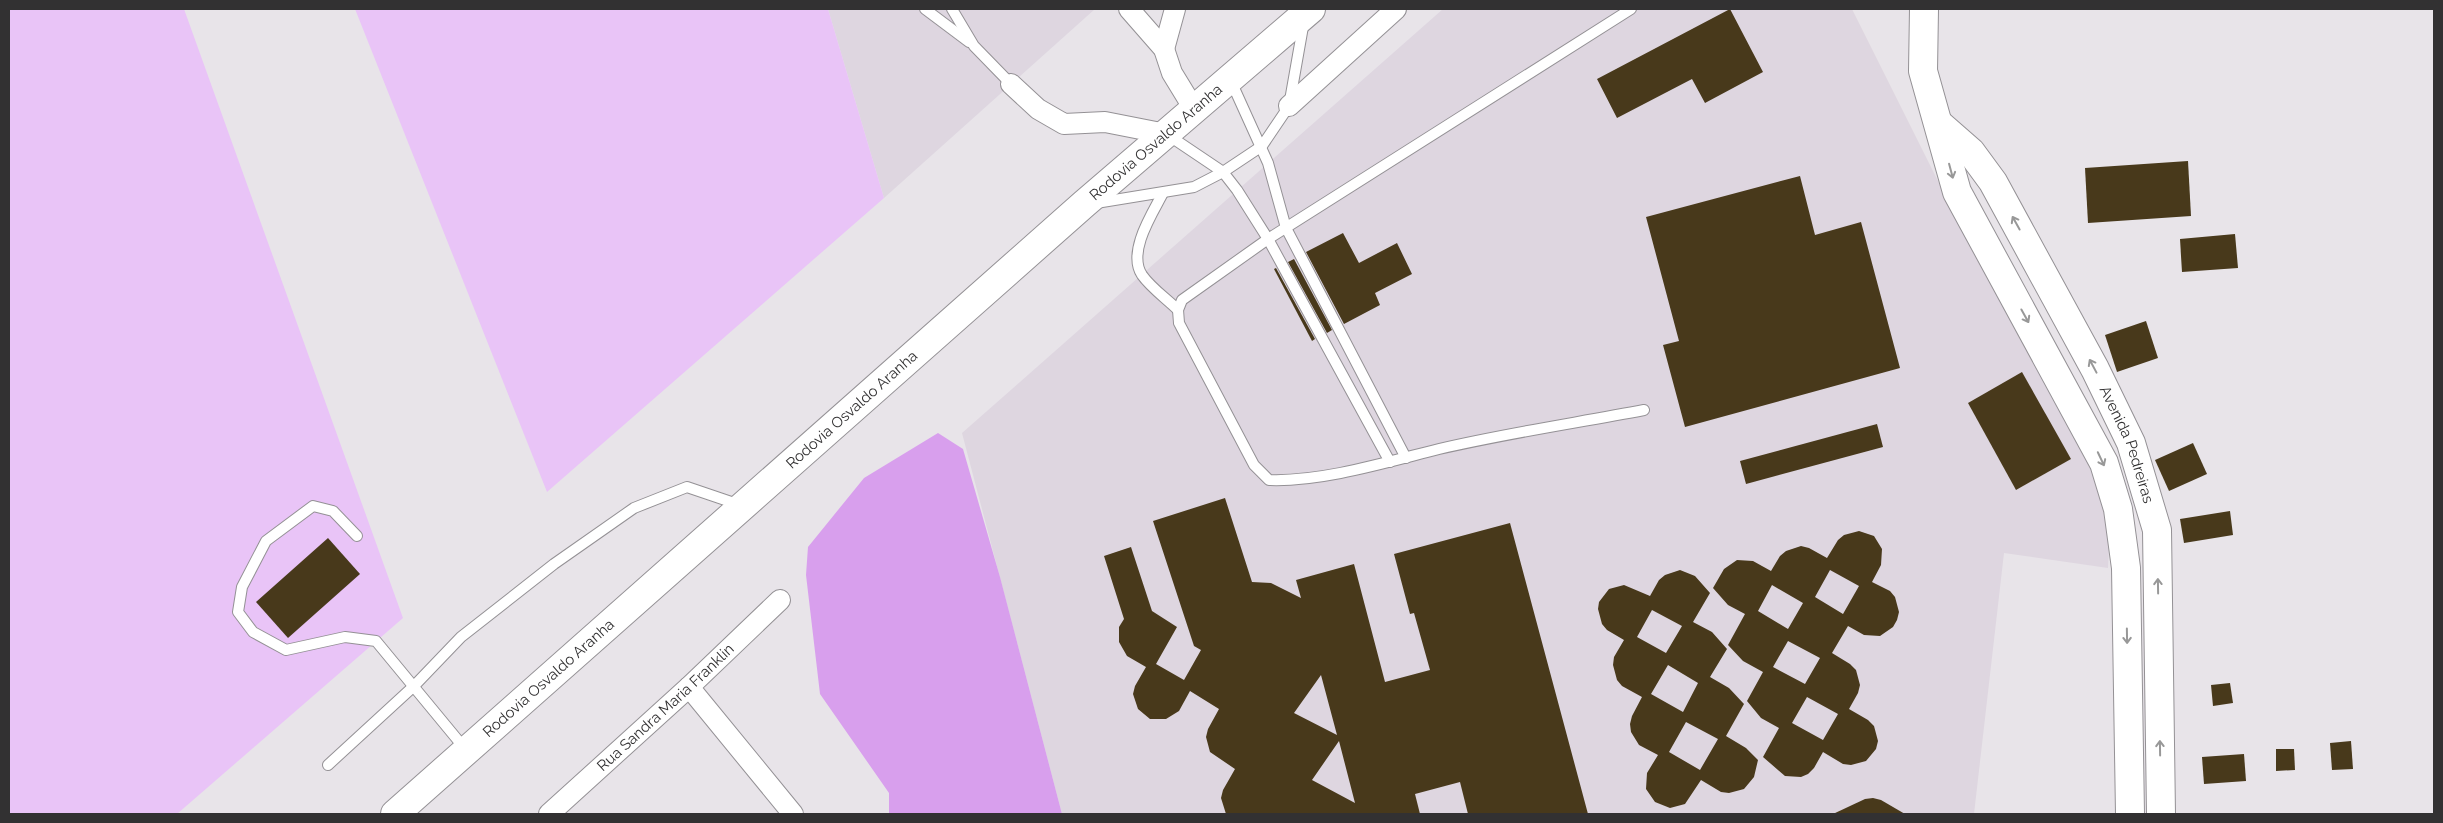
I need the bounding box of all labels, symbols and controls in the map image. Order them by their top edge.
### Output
street label: Rodovia Osvaldo Aranha [1086,80,1226,204]
one-way arrow [1947,163,1957,179]
one-way arrow [2011,215,2021,230]
one-way arrow [2020,308,2030,323]
street label: Rodovia Osvaldo Aranha [782,347,921,472]
one-way arrow [2088,358,2098,373]
street label: Avenida Pedreiras [2096,383,2157,505]
one-way arrow [2097,451,2107,466]
one-way arrow [2153,578,2163,594]
street label: Rodovia Osvaldo Aranha [479,615,618,741]
one-way arrow [2122,628,2132,644]
street label: Rua Sandra Maria Franklin [593,640,738,775]
one-way arrow [2155,740,2165,756]

